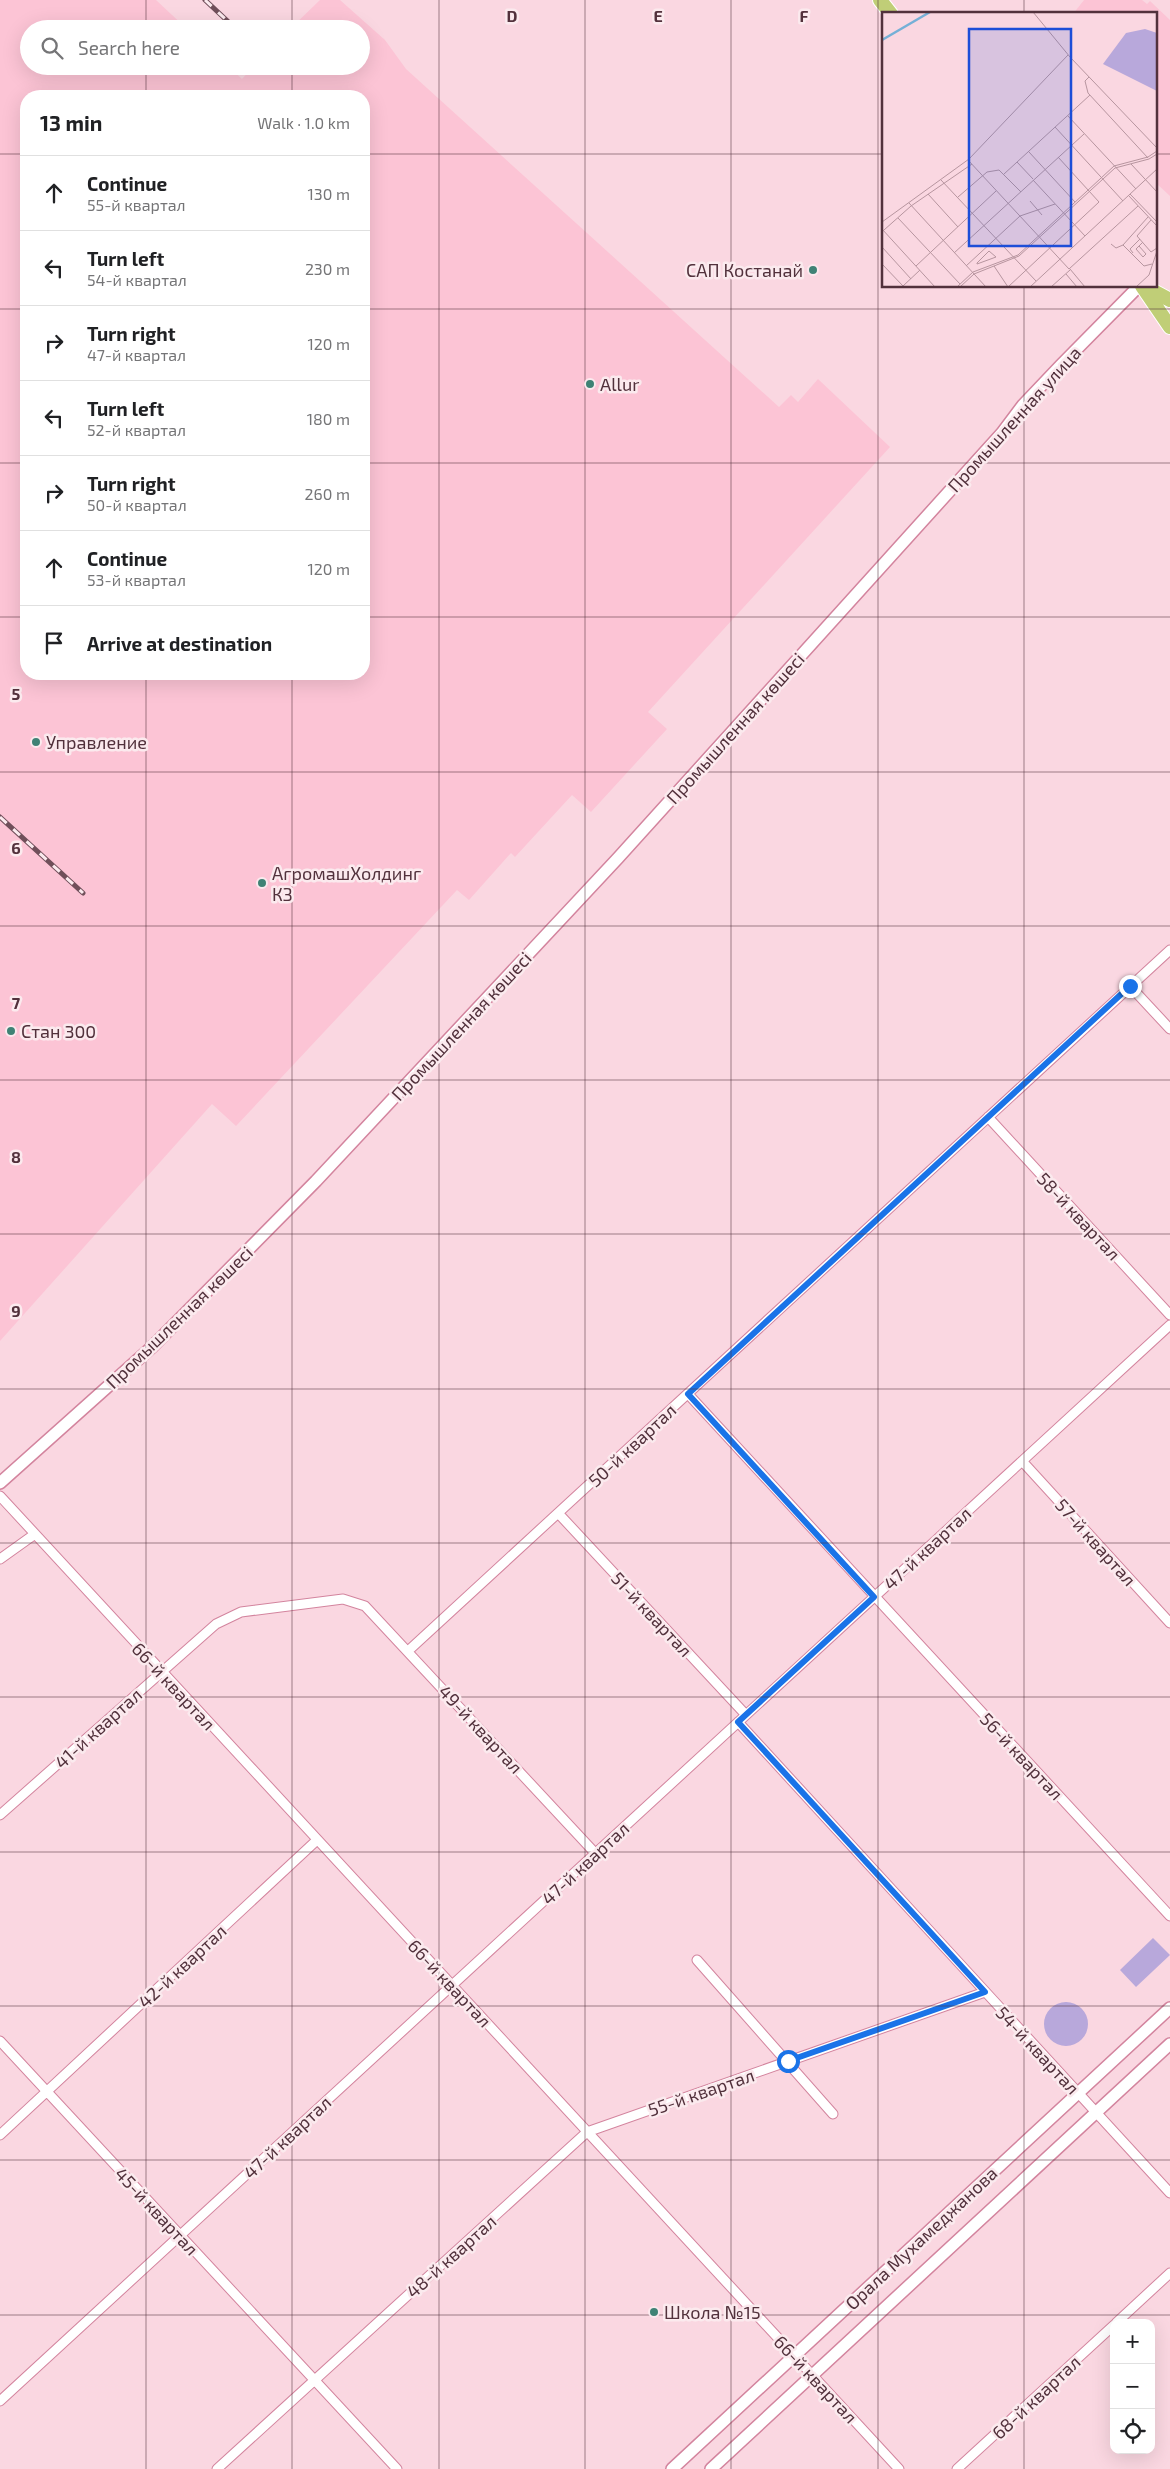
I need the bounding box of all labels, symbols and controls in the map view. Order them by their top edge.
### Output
text: D [507,6,518,25]
text: E [653,6,663,25]
text: F [800,6,809,25]
inset map [882,12,1158,288]
search box [20,20,370,75]
icon: search [38,34,66,62]
text: Search here [78,36,180,59]
text: 13 min [40,110,102,135]
text: Walk · 1.0 km [257,113,350,132]
text: Continue [87,172,167,195]
icon: ahead [40,179,68,207]
text: 130 m [308,184,350,203]
text: 55-й квартал [87,195,186,214]
text: Turn left [87,247,164,270]
icon: left [40,254,68,282]
text: 230 m [305,259,350,278]
place label: САП Костанай [686,259,803,281]
marker: САП Костанай [807,264,819,276]
text: 54-й квартал [87,270,187,289]
text: Turn right [87,322,175,345]
icon: right [40,329,68,357]
text: 120 m [307,334,350,353]
street label: Промышленная улица [943,342,1085,496]
text: 47-й квартал [87,345,186,364]
place label: Allur [600,373,639,395]
marker: Allur [584,378,596,390]
text: Turn left [87,397,164,420]
icon: left [40,404,68,432]
text: 180 m [307,409,350,428]
text: 52-й квартал [87,420,186,439]
text: Turn right [87,472,175,495]
icon: right [40,479,68,507]
text: 260 m [305,484,350,503]
text: 50-й квартал [87,495,187,514]
text: Continue [87,547,167,570]
icon: ahead [40,554,68,582]
text: 120 m [307,559,350,578]
text: 53-й квартал [87,570,186,589]
icon: arrive [40,629,68,657]
text: Arrive at destination [87,632,272,655]
street label: Промышленная көшесі [661,648,809,808]
text: 5 [12,684,21,703]
place label: Управление [46,731,147,753]
marker: Управление [30,736,42,748]
text: 6 [11,838,21,857]
place label: АгромашХолдинг КЗ [272,862,421,905]
marker: АгромашХолдинг КЗ [256,877,268,889]
street label: Промышленная көшесі [386,947,536,1105]
route end [1119,975,1142,998]
text: 7 [12,993,21,1012]
place label: Стан 300 [21,1020,96,1042]
marker: Стан 300 [5,1025,17,1037]
text: 8 [11,1147,21,1166]
street label: 58-й квартал [1033,1167,1125,1265]
street label: Промышленная көшесі [101,1241,257,1393]
text: 9 [11,1301,21,1320]
street label: 50-й квартал [584,1399,680,1491]
street label: 57-й квартал [1051,1494,1141,1590]
street label: 47-й квартал [879,1502,975,1594]
street label: 51-й квартал [607,1567,697,1661]
street label: 66-й квартал [128,1637,220,1735]
street label: 49-й квартал [434,1680,528,1778]
street label: 41-й квартал [50,1683,146,1773]
street label: 56-й квартал [976,1708,1068,1804]
street label: 47-й квартал [537,1817,633,1909]
street label: 42-й квартал [133,1919,231,2013]
street label: 66-й квартал [404,1934,496,2032]
street label: 54-й квартал [992,2001,1084,2099]
route start [777,2050,800,2073]
street label: 55-й квартал [645,2064,757,2120]
street label: 47-й квартал [239,2091,335,2183]
street label: 45-й квартал [111,2162,203,2260]
street label: Орала Мухамеджанова [840,2162,1002,2314]
street label: 48-й квартал [401,2210,501,2302]
place label: Школа №15 [664,2301,761,2323]
marker: Школа №15 [648,2306,660,2318]
map controls [1110,2319,1155,2454]
button: + [1110,2319,1155,2364]
street label: 66-й квартал [770,2330,862,2428]
street label: 68-й квартал [987,2350,1085,2444]
button: − [1110,2364,1155,2409]
button: locate [1110,2409,1155,2454]

